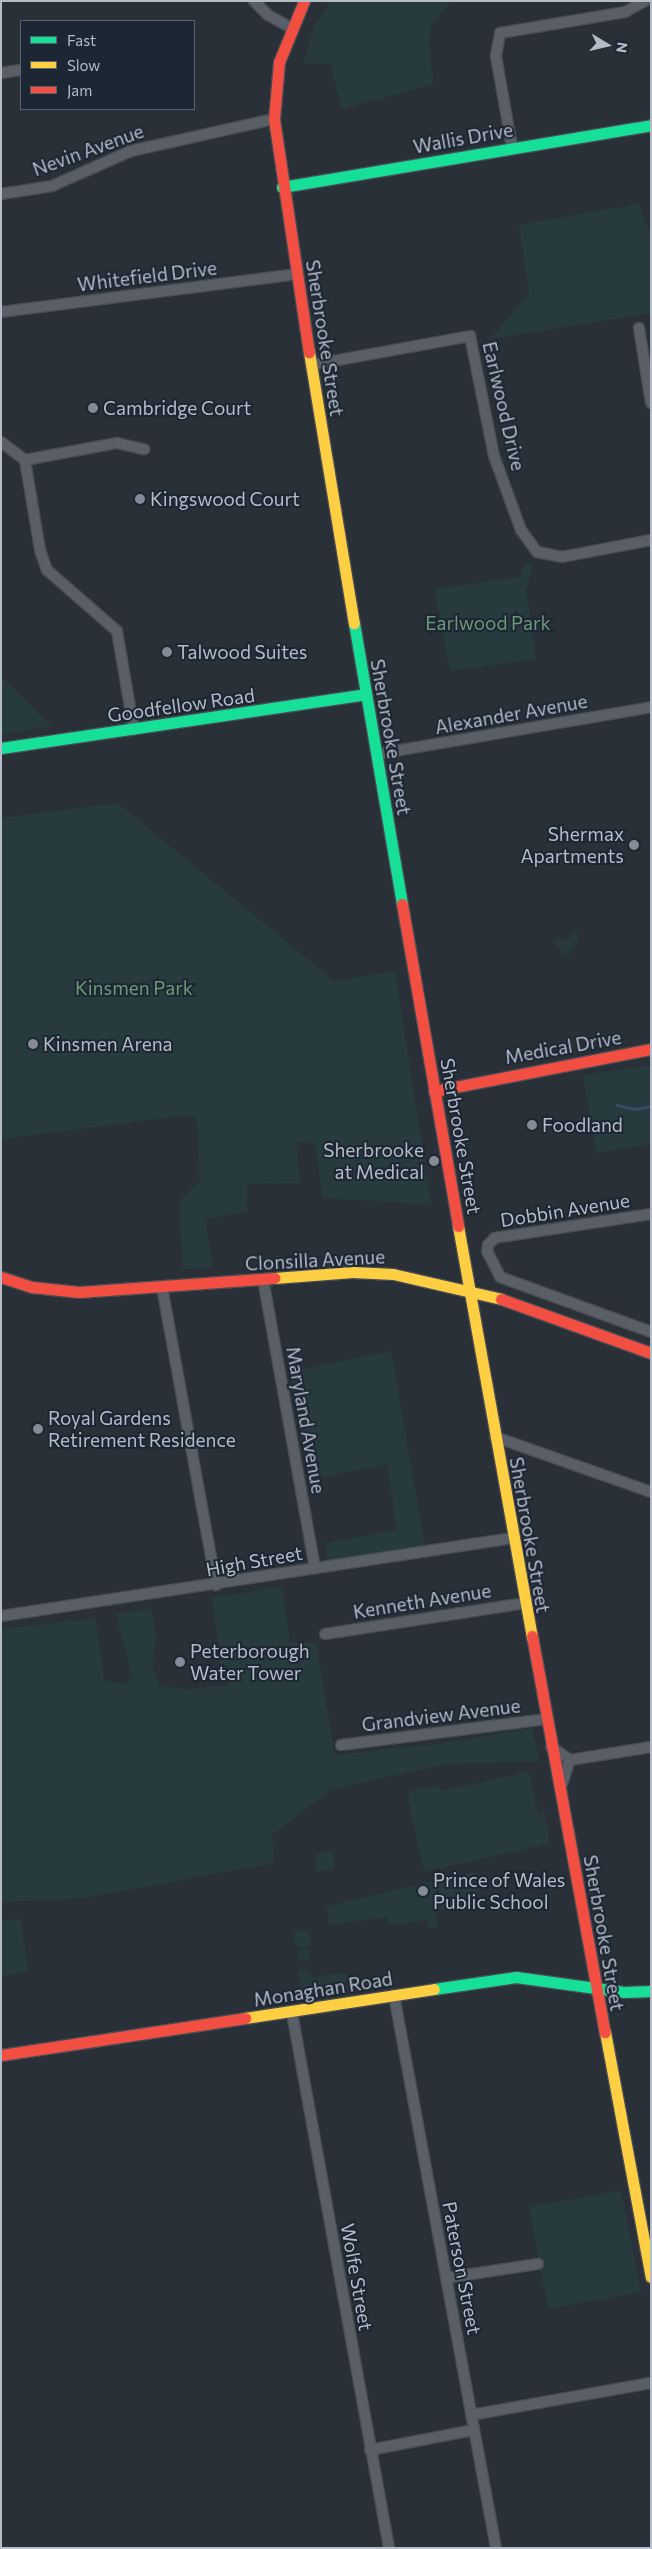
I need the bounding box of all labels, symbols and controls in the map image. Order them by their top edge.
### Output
legend [20,20,195,110]
north arrow [582,20,632,70]
text: Fast [67,31,96,49]
text: N [613,41,632,54]
text: Slow [67,56,100,74]
text: Jam [67,81,92,99]
street label: Wallis Drive [411,118,515,158]
street label: Nevin Avenue [29,119,147,181]
street label: Whitefield Drive [76,256,218,296]
street label: Sherbrooke Street [301,258,349,418]
street label: Earlwood Drive [478,339,530,473]
place label: Cambridge Court [103,397,251,419]
marker: Cambridge Court [87,402,99,414]
place label: Kingswood Court [150,488,300,510]
marker: Kingswood Court [134,493,146,505]
park label: Earlwood Park [425,612,551,634]
place label: Talwood Suites [177,641,307,663]
marker: Talwood Suites [161,646,173,658]
street label: Sherbrooke Street [366,657,416,817]
street label: Goodfellow Road [106,683,256,727]
street label: Alexander Avenue [433,689,589,739]
place label: Shermax Apartments [520,823,624,867]
marker: Shermax Apartments [628,839,640,851]
park label: Kinsmen Park [75,977,193,999]
street label: Medical Drive [503,1026,623,1068]
place label: Kinsmen Arena [43,1033,173,1055]
marker: Kinsmen Arena [27,1038,39,1050]
street label: Sherbrooke Street [436,1056,486,1216]
place label: Foodland [542,1114,623,1136]
marker: Foodland [526,1119,538,1131]
place label: Sherbrooke at Medical [323,1139,424,1183]
marker: Sherbrooke at Medical [428,1155,440,1167]
street label: Dobbin Avenue [499,1189,631,1231]
street label: Clonsilla Avenue [244,1245,386,1275]
street label: Maryland Avenue [282,1345,330,1495]
place label: Royal Gardens Retirement Residence [48,1407,236,1451]
marker: Royal Gardens Retirement Residence [32,1423,44,1435]
street label: Sherbrooke Street [505,1455,555,1615]
street label: High Street [204,1541,304,1581]
street label: Kenneth Avenue [351,1579,493,1623]
place label: Peterborough Water Tower [190,1640,310,1684]
marker: Peterborough Water Tower [174,1656,186,1668]
street label: Grandview Avenue [360,1694,522,1736]
street label: Sherbrooke Street [579,1853,629,2013]
place label: Prince of Wales Public School [433,1869,566,1913]
marker: Prince of Wales Public School [417,1885,429,1897]
street label: Monaghan Road [252,1967,394,2011]
street label: Paterson Street [438,2200,486,2336]
street label: Wolfe Street [336,2222,378,2332]

